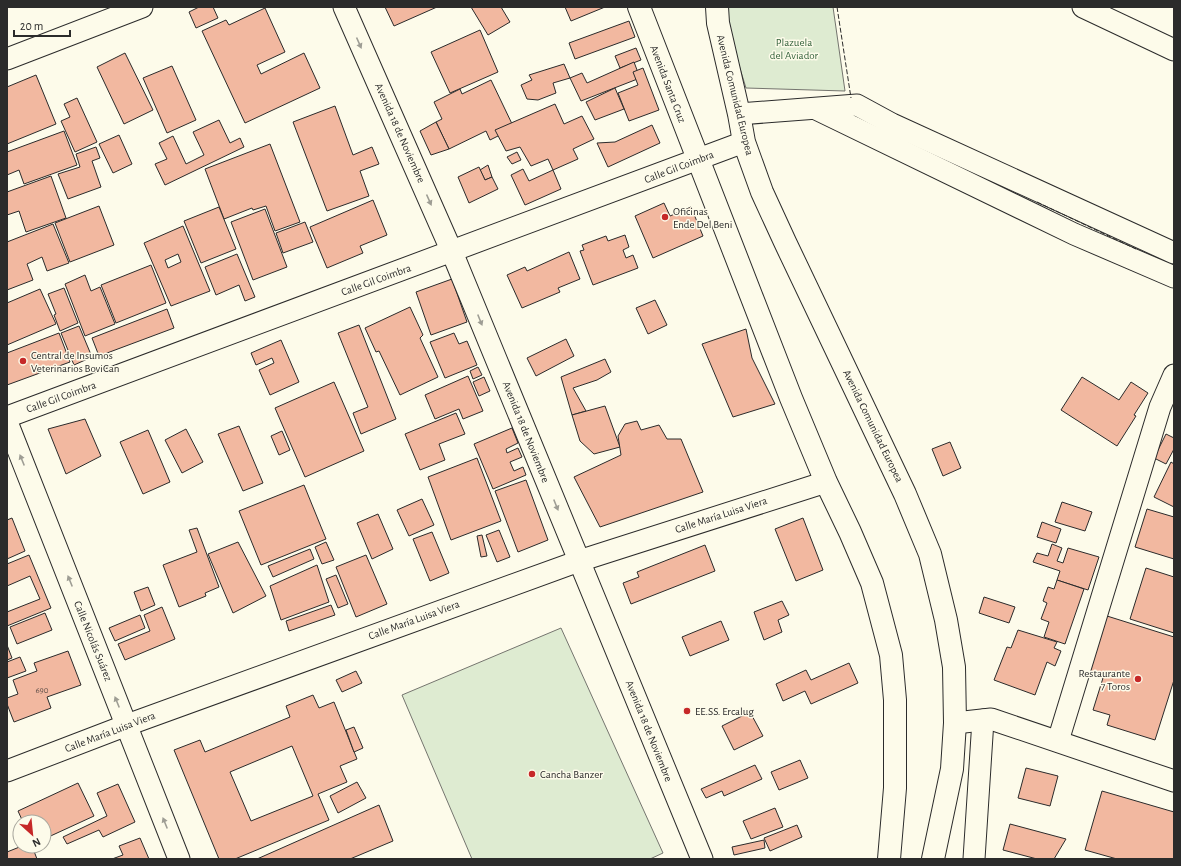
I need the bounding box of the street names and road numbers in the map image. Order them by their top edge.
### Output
street label: Avenida Comunidad Europea [715,34,755,156]
street label: Avenida Santa Cruz [648,44,688,125]
street label: Avenida 18 de Noviembre [373,81,427,185]
street label: Calle Gil Coimbra [643,149,715,185]
street label: Calle Gil Coimbra [340,262,412,298]
street label: Avenida Comunidad Europea [841,368,905,484]
street label: Calle Gil Coimbra [25,379,97,415]
street label: Avenida 18 de Noviembre [501,380,551,484]
street label: Calle María Luisa Viera [674,495,768,535]
street label: Calle María Luisa Viera [367,598,461,642]
street label: Calle Nicolás Suárez [72,599,114,683]
street label: Avenida 18 de Noviembre [624,679,674,783]
street label: Calle María Luisa Viera [63,710,157,754]

